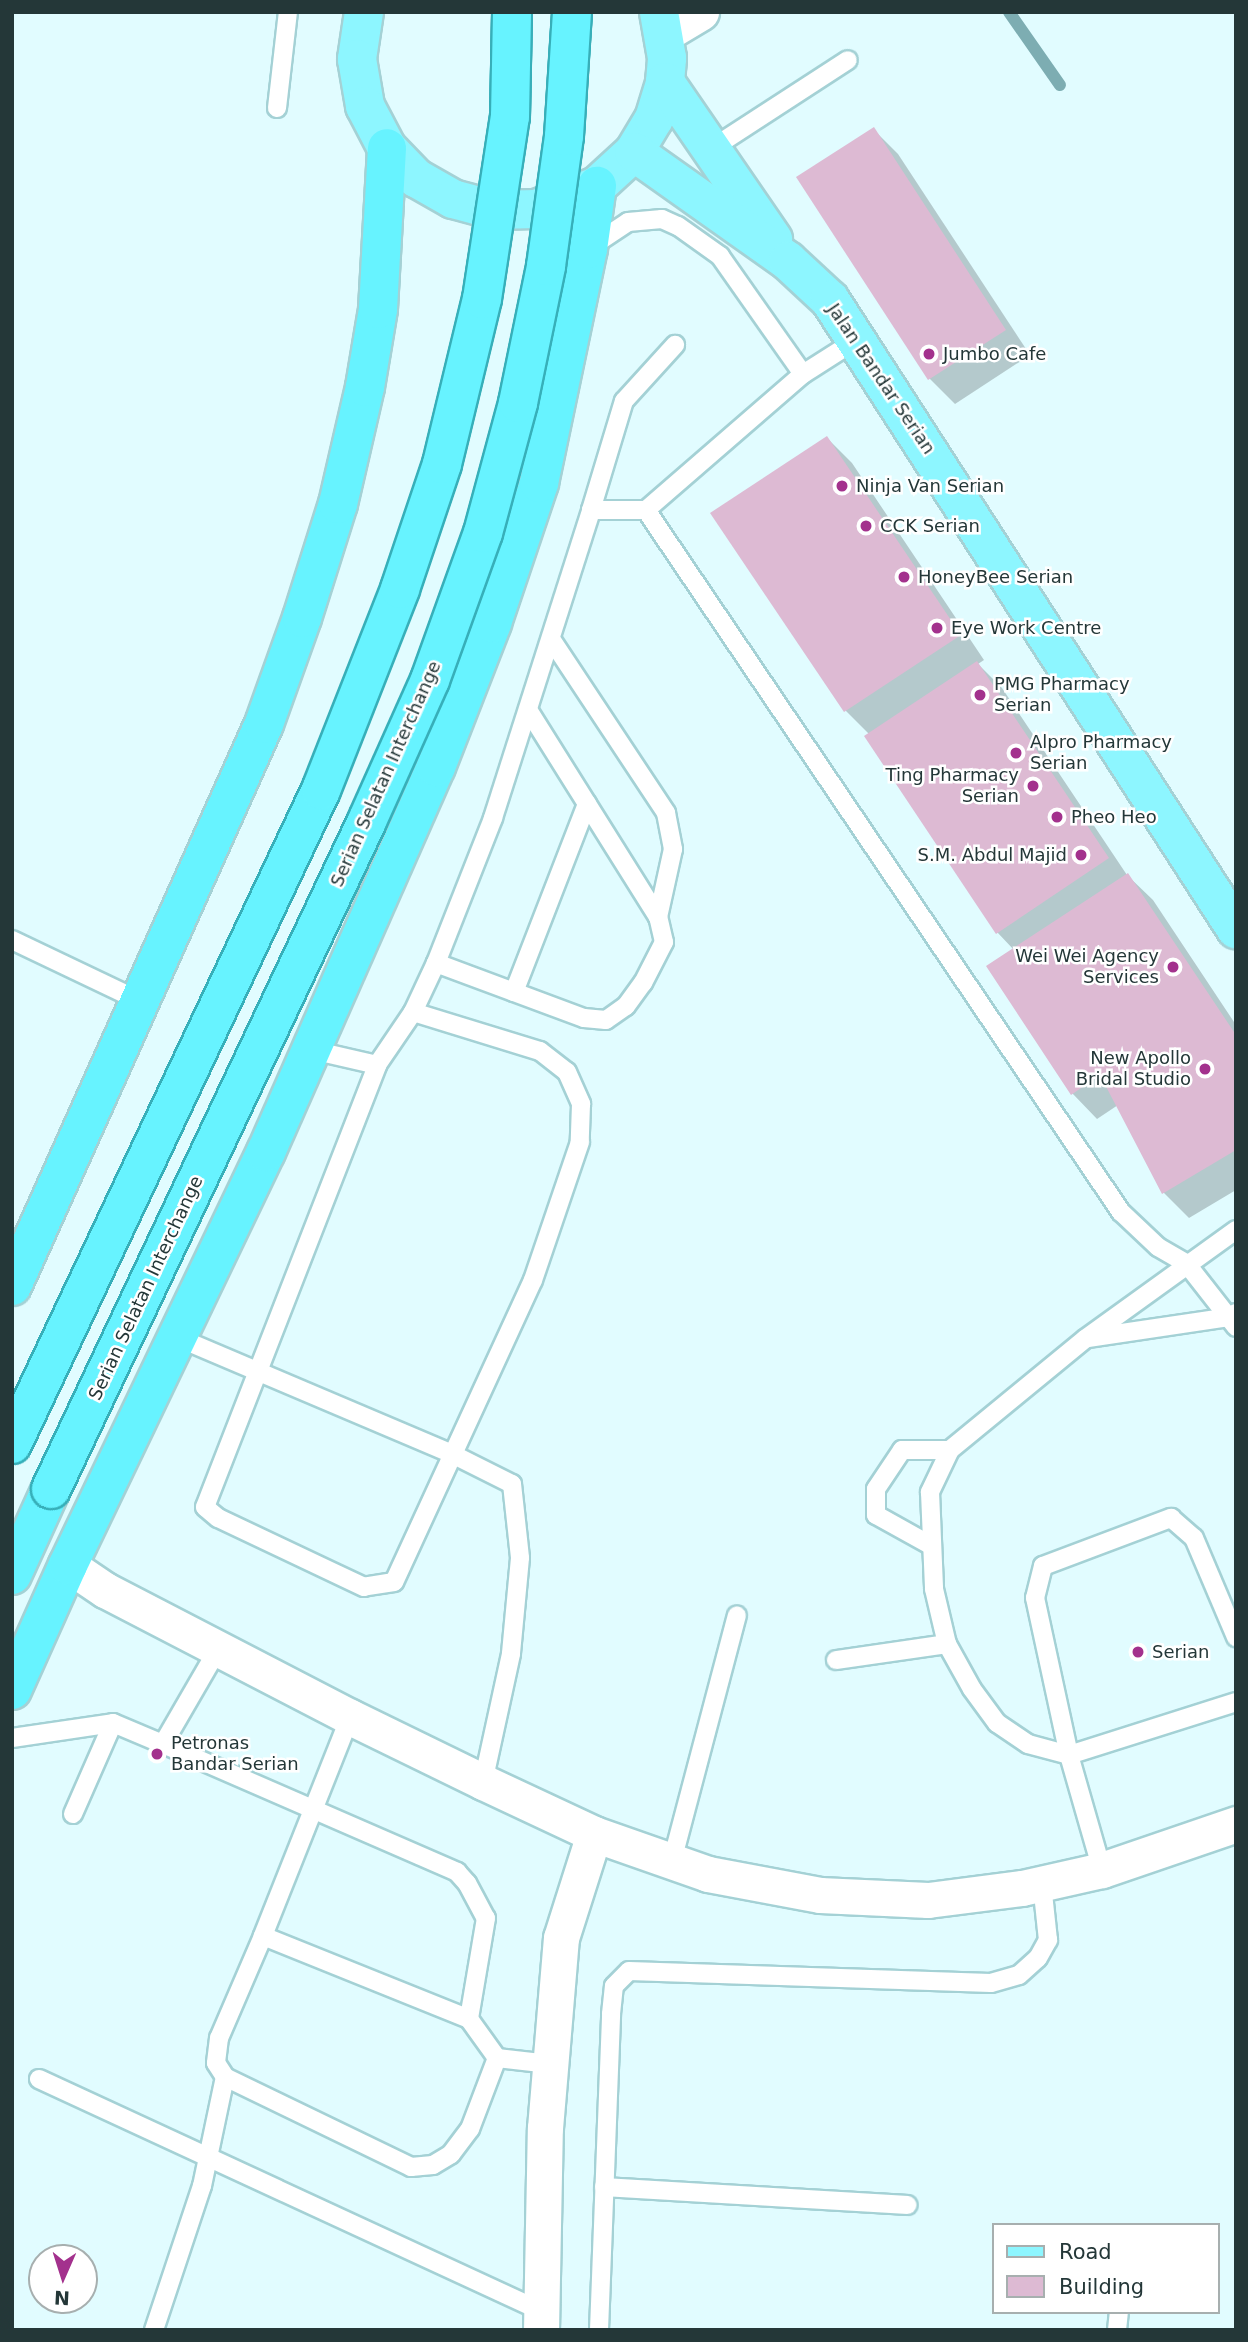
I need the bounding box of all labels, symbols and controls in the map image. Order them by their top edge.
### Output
street label: Jalan Bandar Serian [823,300,939,458]
place label: Jumbo Cafe [943,343,1046,365]
marker: Jumbo Cafe [921,346,937,362]
place label: Ninja Van Serian [856,475,1004,497]
marker: Ninja Van Serian [834,478,850,494]
place label: CCK Serian [880,515,980,537]
marker: CCK Serian [858,518,874,534]
place label: HoneyBee Serian [918,566,1073,588]
marker: HoneyBee Serian [896,569,912,585]
place label: Eye Work Centre [951,617,1101,639]
marker: Eye Work Centre [929,620,945,636]
street label: Serian Selatan Interchange [326,658,446,890]
place label: PMG Pharmacy Serian [994,674,1130,716]
marker: PMG Pharmacy Serian [972,687,988,703]
place label: Alpro Pharmacy Serian [1030,732,1172,774]
marker: Alpro Pharmacy Serian [1008,745,1024,761]
place label: Ting Pharmacy Serian [886,765,1019,808]
marker: Ting Pharmacy Serian [1025,778,1041,794]
place label: Pheo Heo [1071,806,1157,828]
marker: Pheo Heo [1049,809,1065,825]
place label: S.M. Abdul Majid [918,844,1067,866]
marker: S.M. Abdul Majid [1073,847,1089,863]
place label: Wei Wei Agency Services [1015,946,1159,988]
marker: Wei Wei Agency Services [1165,959,1181,975]
place label: New Apollo Bridal Studio [1076,1048,1191,1090]
marker: New Apollo Bridal Studio [1197,1061,1213,1077]
street label: Serian Selatan Interchange [84,1172,208,1404]
place label: Serian [1152,1641,1209,1663]
marker: Serian [1130,1644,1146,1660]
place label: Petronas Bandar Serian [171,1733,299,1776]
marker: Petronas Bandar Serian [149,1746,165,1762]
legend [992,2223,1220,2314]
text: Road [1059,2240,1112,2264]
north arrow [28,2244,98,2314]
text: Building [1059,2275,1144,2299]
text: N [53,2287,71,2309]

